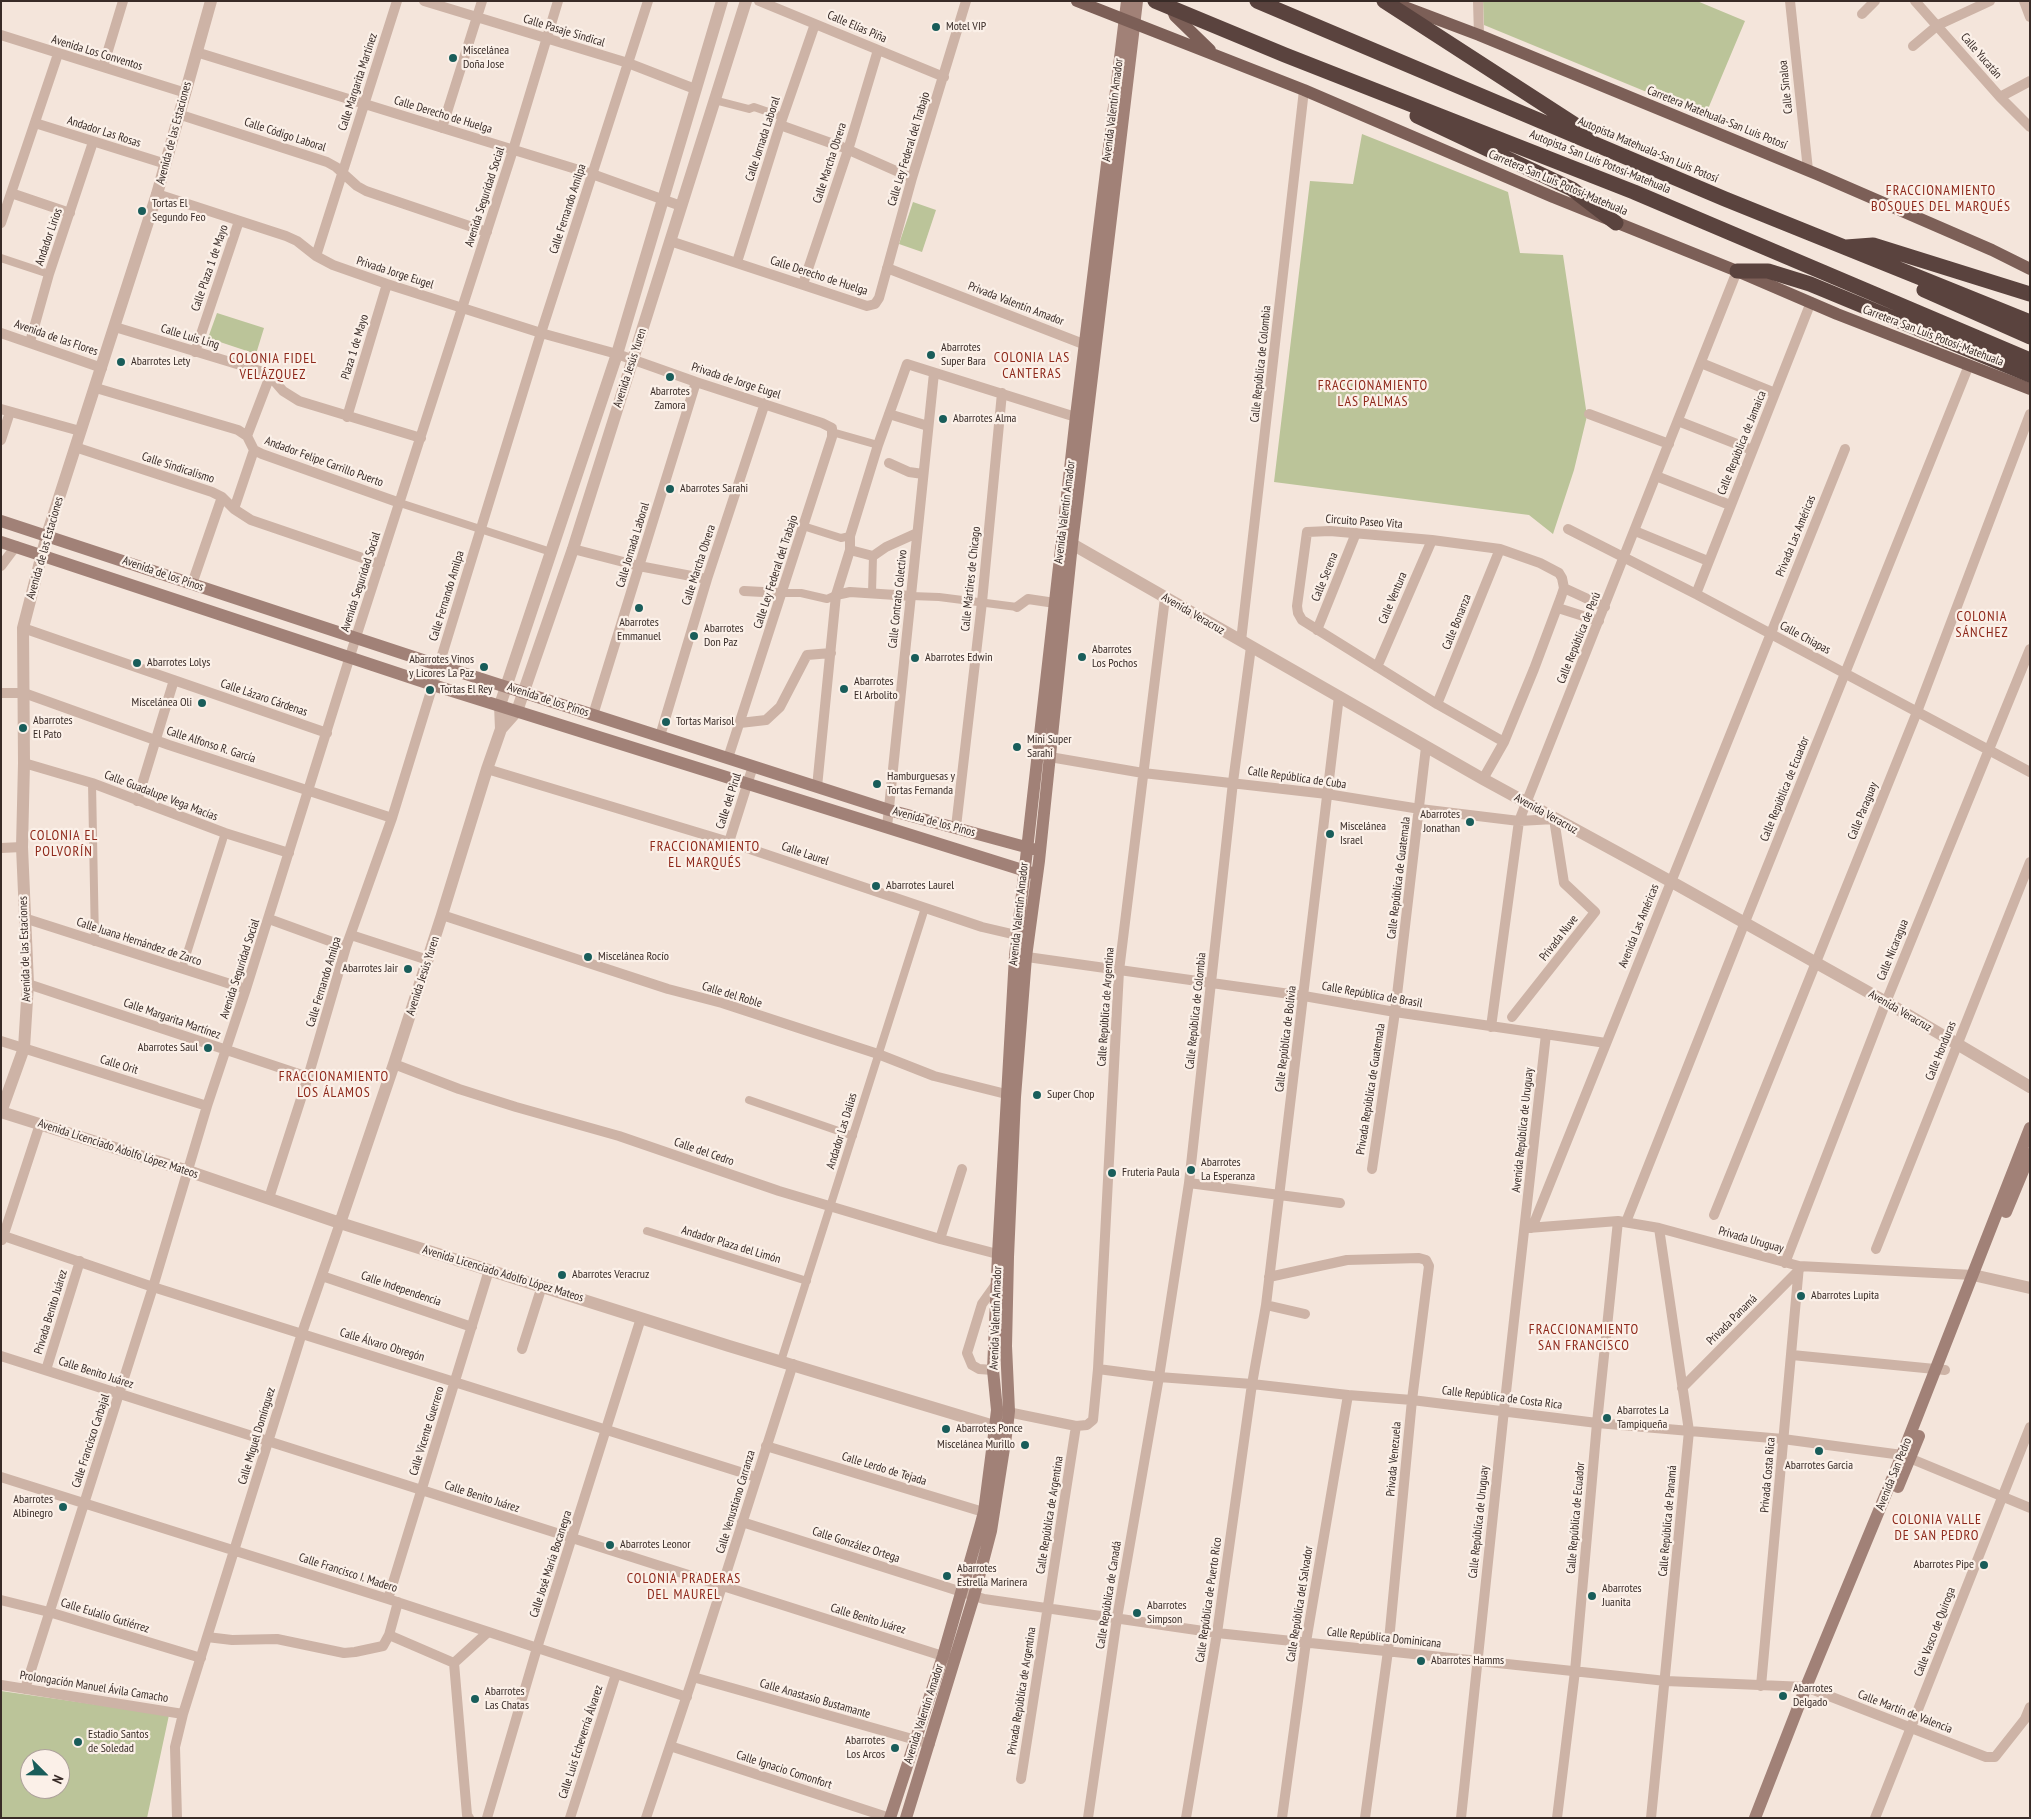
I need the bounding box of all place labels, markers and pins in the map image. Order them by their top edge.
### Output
place label: Motel VIP [946,20,986,34]
marker: Motel VIP [930,21,942,33]
place label: Miscelánea Doña Jose [463,44,509,72]
marker: Miscelánea Doña Jose [447,52,459,64]
place label: Tortas El Segundo Feo [152,197,206,225]
marker: Tortas El Segundo Feo [136,205,148,217]
place label: Abarrotes Super Bara [941,341,986,369]
marker: Abarrotes Super Bara [925,349,937,361]
place label: Abarrotes Lety [131,355,190,369]
marker: Abarrotes Lety [115,356,127,368]
marker: Abarrotes Zamora [664,371,676,383]
place label: Abarrotes Zamora [650,385,690,413]
place label: Abarrotes Alma [953,412,1016,426]
marker: Abarrotes Alma [937,413,949,425]
place label: Abarrotes Sarahi [680,482,748,496]
marker: Abarrotes Sarahi [664,483,676,495]
marker: Abarrotes Emmanuel [633,602,645,614]
place label: Abarrotes Emmanuel [617,616,661,644]
place label: Abarrotes Don Paz [704,622,744,650]
marker: Abarrotes Don Paz [688,630,700,642]
place label: Abarrotes Los Pochos [1092,643,1137,671]
place label: Abarrotes Edwin [925,651,992,665]
marker: Abarrotes Los Pochos [1076,651,1088,663]
marker: Abarrotes Edwin [909,652,921,664]
place label: Abarrotes Vinos y Licores La Paz [409,653,474,681]
place label: Abarrotes Lolys [147,656,210,670]
marker: Abarrotes Lolys [131,657,143,669]
marker: Abarrotes Vinos y Licores La Paz [478,661,490,673]
place label: Abarrotes El Arbolito [854,675,898,703]
place label: Tortas El Rey [440,683,493,697]
marker: Abarrotes El Arbolito [838,683,850,695]
marker: Tortas El Rey [424,684,436,696]
place label: Miscelánea Oli [132,696,192,710]
marker: Miscelánea Oli [196,697,208,709]
place label: Abarrotes El Pato [33,714,73,742]
place label: Tortas Marisol [676,715,734,729]
marker: Tortas Marisol [660,716,672,728]
marker: Abarrotes El Pato [17,722,29,734]
place label: Mini Super Sarahi [1027,733,1071,761]
marker: Mini Super Sarahi [1011,741,1023,753]
place label: Hamburguesas y Tortas Fernanda [887,770,955,798]
marker: Hamburguesas y Tortas Fernanda [871,778,883,790]
place label: Abarrotes Jonathan [1420,808,1460,836]
marker: Abarrotes Jonathan [1464,816,1476,828]
place label: Miscelánea Israel [1340,820,1386,848]
marker: Miscelánea Israel [1324,828,1336,840]
place label: Abarrotes Laurel [886,879,954,893]
marker: Abarrotes Laurel [870,880,882,892]
place label: Miscelánea Rocío [598,950,669,964]
marker: Miscelánea Rocío [582,951,594,963]
place label: Abarrotes Jair [342,962,398,976]
marker: Abarrotes Jair [402,963,414,975]
place label: Abarrotes Saul [138,1041,198,1055]
marker: Abarrotes Saul [202,1042,214,1054]
place label: Super Chop [1047,1088,1095,1102]
marker: Super Chop [1031,1089,1043,1101]
place label: Abarrotes La Esperanza [1201,1156,1255,1184]
marker: Abarrotes La Esperanza [1185,1164,1197,1176]
place label: Fruteria Paula [1122,1166,1180,1180]
marker: Fruteria Paula [1106,1167,1118,1179]
place label: Abarrotes Veracruz [572,1268,649,1282]
marker: Abarrotes Veracruz [556,1269,568,1281]
place label: Abarrotes Lupita [1811,1289,1879,1303]
marker: Abarrotes Lupita [1795,1290,1807,1302]
place label: Abarrotes La Tampiqueña [1617,1404,1669,1432]
marker: Abarrotes La Tampiqueña [1601,1412,1613,1424]
place label: Abarrotes Ponce [956,1422,1023,1436]
marker: Abarrotes Ponce [940,1423,952,1435]
place label: Miscelánea Murillo [937,1438,1015,1452]
marker: Miscelánea Murillo [1019,1439,1031,1451]
marker: Abarrotes Garcia [1813,1445,1825,1457]
place label: Abarrotes Garcia [1785,1459,1853,1473]
place label: Abarrotes Albinegro [13,1493,53,1521]
marker: Abarrotes Albinegro [57,1501,69,1513]
place label: Abarrotes Leonor [620,1538,690,1552]
marker: Abarrotes Leonor [604,1539,616,1551]
place label: Abarrotes Pipe [1914,1558,1974,1572]
marker: Abarrotes Pipe [1978,1559,1990,1571]
place label: Abarrotes Estrella Marinera [957,1562,1027,1590]
marker: Abarrotes Estrella Marinera [941,1570,953,1582]
place label: Abarrotes Juanita [1602,1582,1642,1610]
marker: Abarrotes Juanita [1586,1590,1598,1602]
place label: Abarrotes Simpson [1147,1599,1187,1627]
marker: Abarrotes Simpson [1131,1607,1143,1619]
place label: Abarrotes Hamms [1431,1654,1504,1668]
marker: Abarrotes Hamms [1415,1655,1427,1667]
place label: Abarrotes Delgado [1793,1682,1833,1710]
place label: Abarrotes Las Chatas [485,1685,529,1713]
marker: Abarrotes Delgado [1777,1690,1789,1702]
marker: Abarrotes Las Chatas [469,1693,481,1705]
place label: Estadio Santos de Soledad [88,1728,148,1756]
place label: Abarrotes Los Arcos [845,1734,885,1762]
marker: Estadio Santos de Soledad [72,1736,84,1748]
marker: Abarrotes Los Arcos [889,1742,901,1754]

